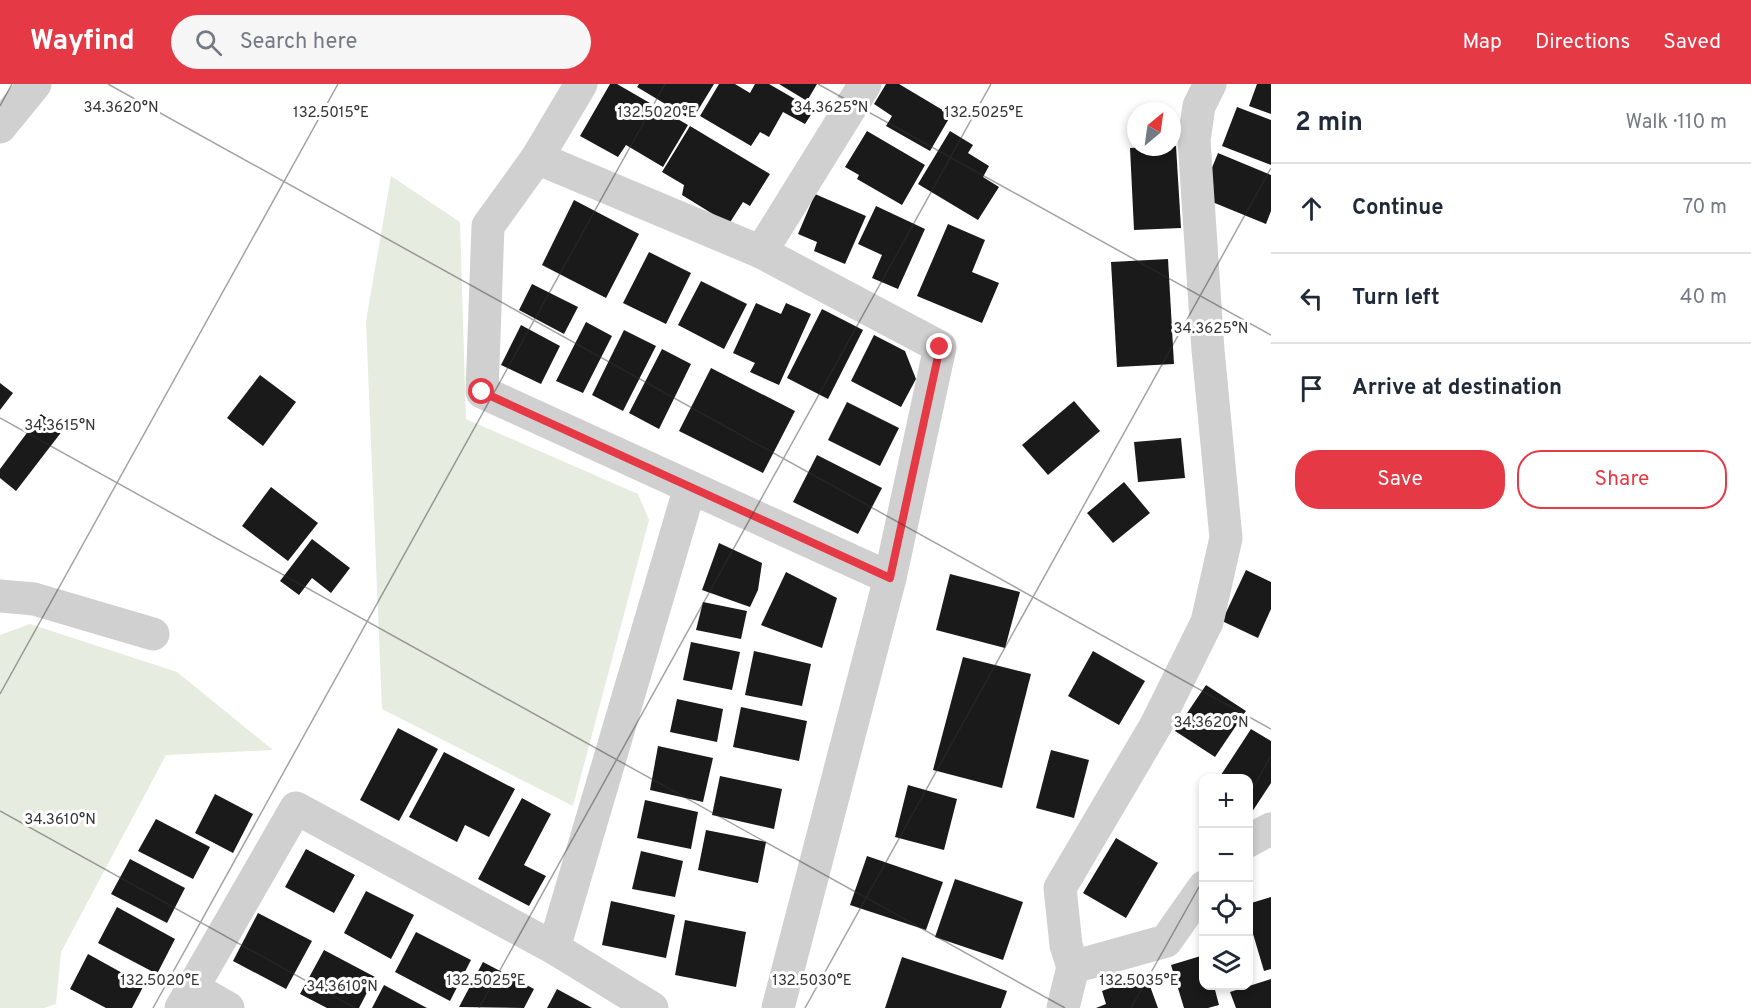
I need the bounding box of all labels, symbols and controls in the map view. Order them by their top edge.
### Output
search box [171,15,591,69]
text: Wayfind [30,24,135,60]
icon: search [192,26,225,59]
text: Search here [240,29,357,56]
text: Map [1462,29,1502,56]
text: Directions [1535,29,1630,56]
text: Saved [1663,29,1721,56]
text: 34.3620°N [83,99,159,118]
text: 34.3625°N [794,99,868,118]
north arrow [1127,102,1181,156]
text: 132.5015°E [293,104,369,123]
text: 132.5020°E [617,104,697,123]
text: 132.5025°E [944,104,1024,123]
text: 2 min [1295,107,1363,140]
text: Walk · 110 m [1626,110,1727,136]
icon: ahead [1295,192,1328,225]
text: Continue [1352,195,1443,222]
text: 70 m [1683,195,1727,221]
icon: left [1295,282,1328,315]
text: Turn left [1352,285,1440,312]
text: 40 m [1680,285,1727,311]
text: 34.3625°N [1174,320,1248,339]
route end [926,333,952,359]
icon: arrive [1295,372,1328,405]
text: Arrive at destination [1352,375,1562,402]
route start [468,378,494,404]
text: 34.3615°N [24,417,96,436]
button: Save [1295,450,1505,509]
button: Share [1517,450,1727,509]
text: 34.3620°N [1173,714,1249,733]
map controls [1199,774,1253,990]
button: + [1199,774,1253,828]
text: 34.3610°N [24,811,96,830]
button: − [1199,828,1253,882]
button: locate [1199,882,1253,936]
button: layers [1199,936,1253,990]
text: 132.5020°E [120,972,200,991]
text: 132.5025°E [446,972,526,991]
text: 132.5030°E [772,972,852,991]
text: 132.5035°E [1099,972,1179,991]
text: 34.3610°N [306,978,378,997]

